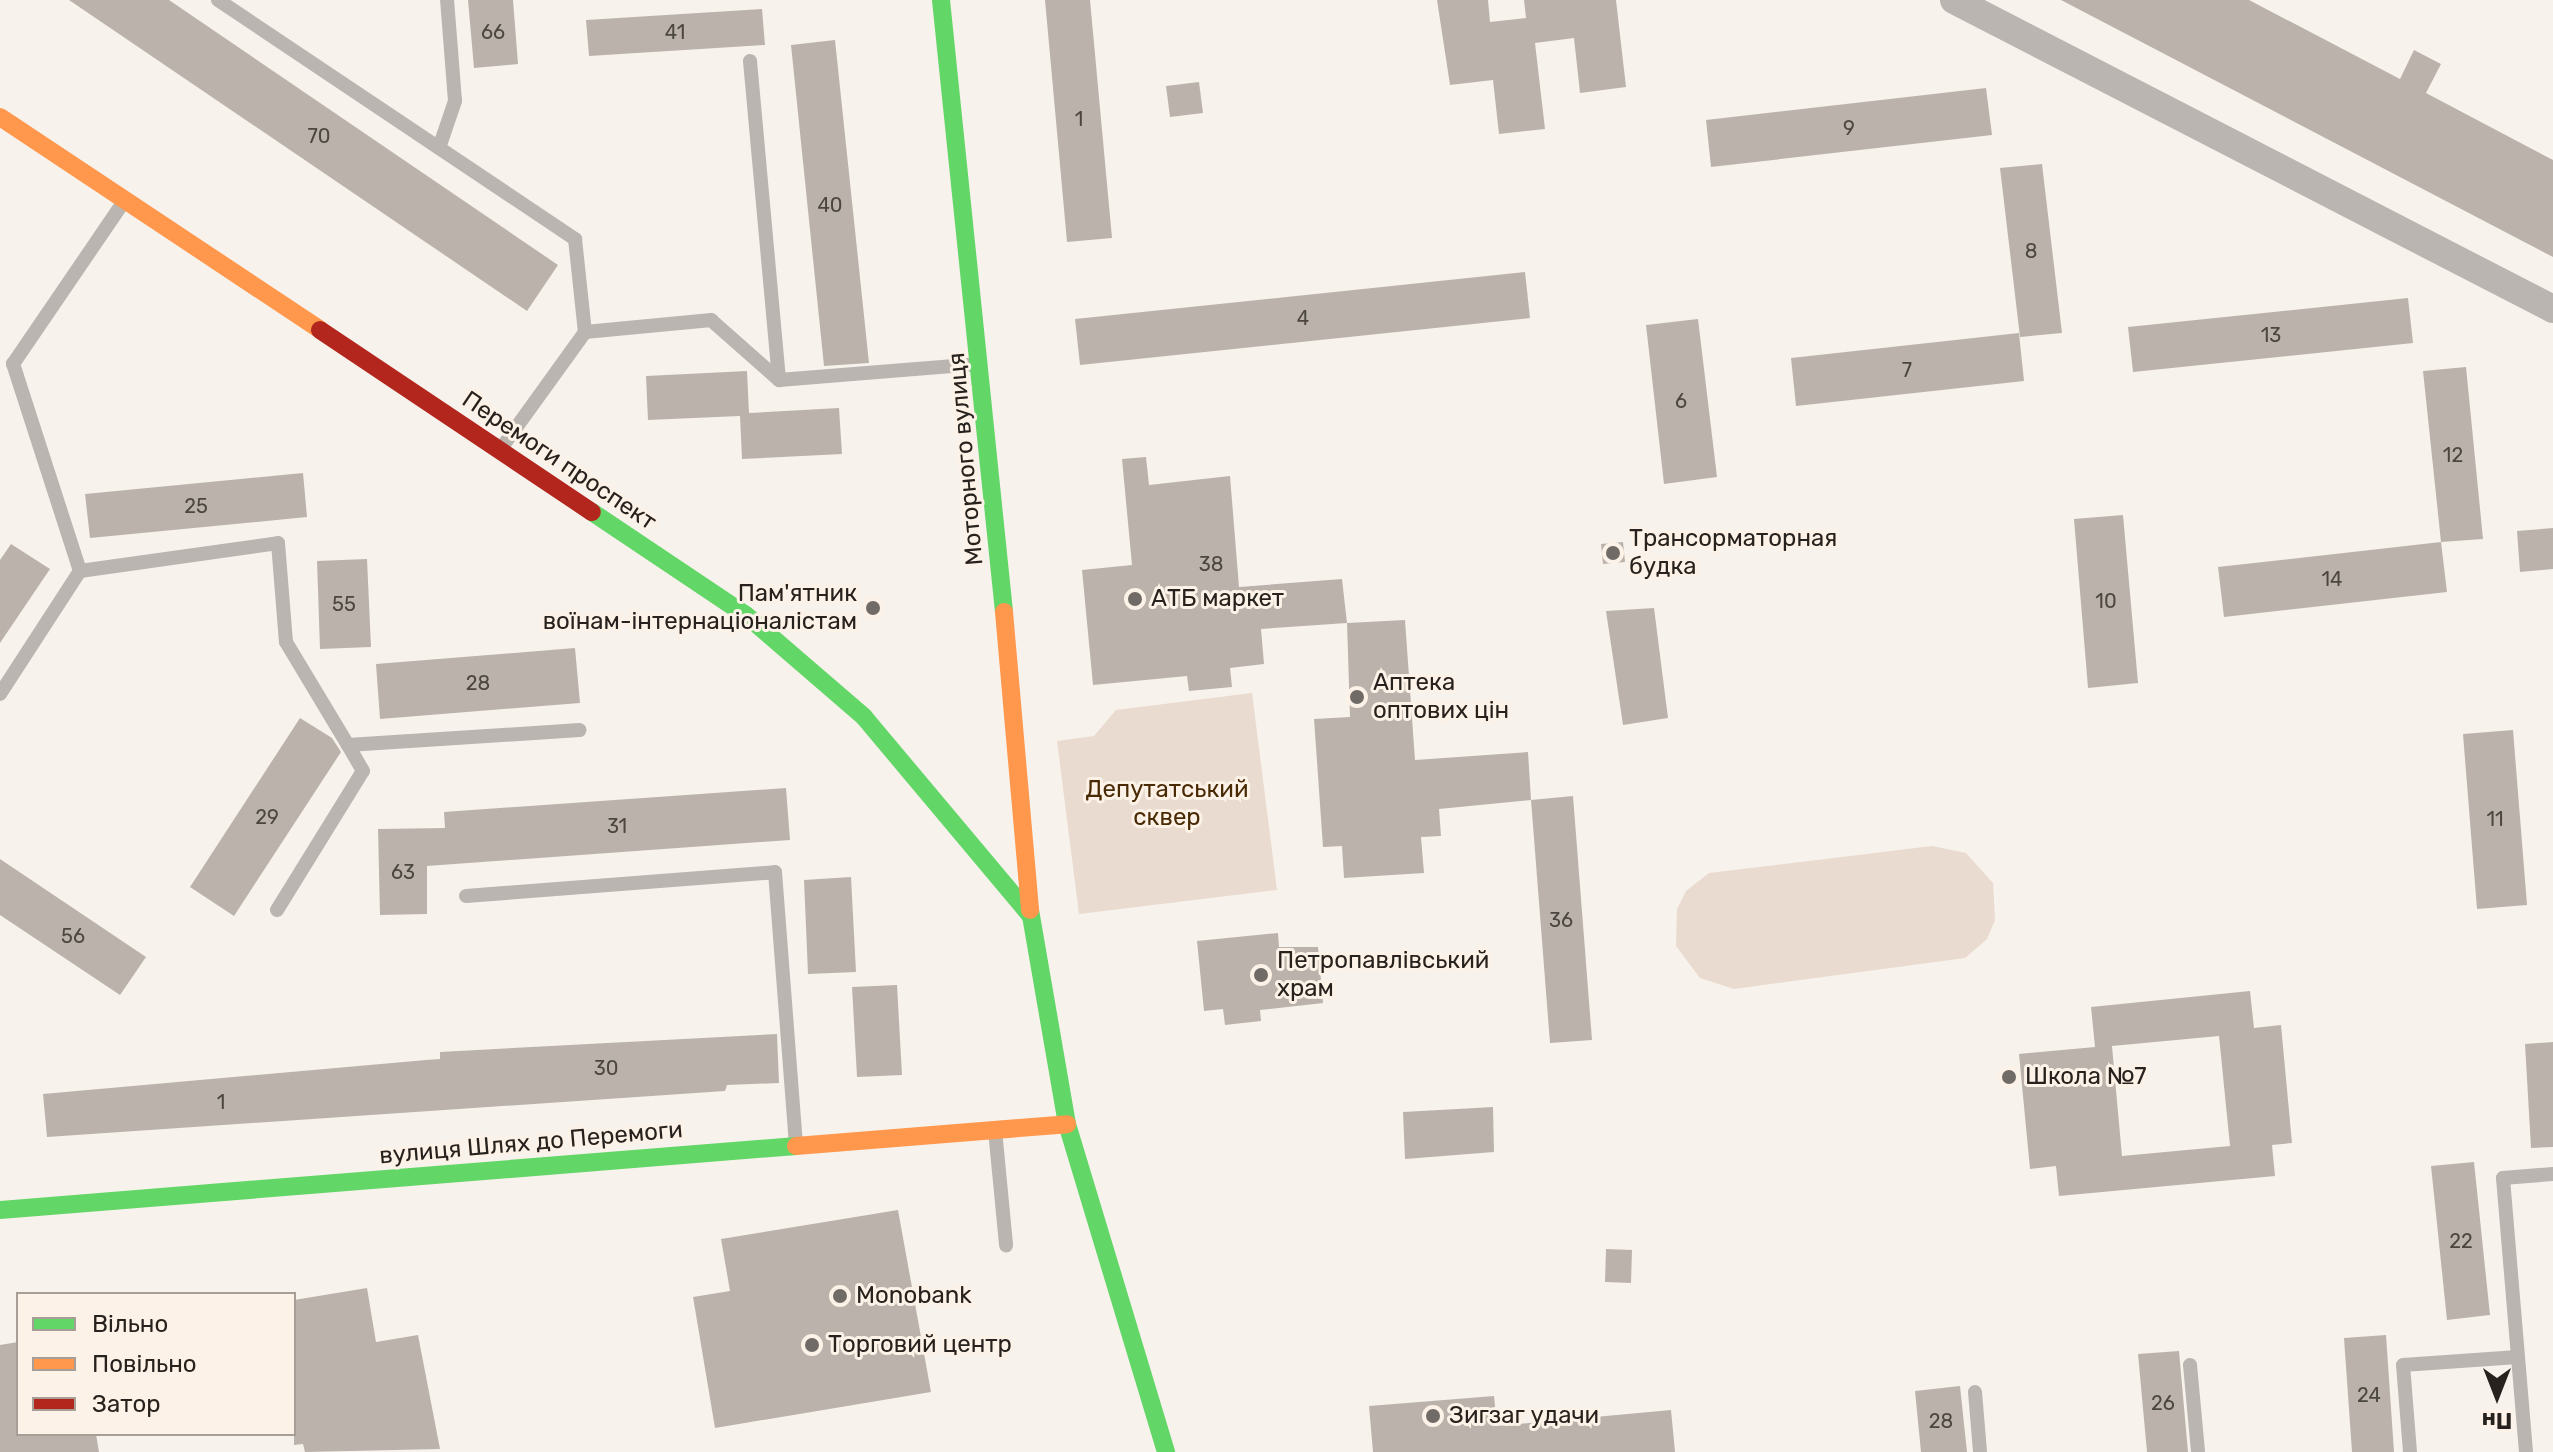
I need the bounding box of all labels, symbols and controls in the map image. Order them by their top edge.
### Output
house number: 66 [481,20,505,44]
house number: 41 [665,20,685,44]
house number: 1 [1075,107,1083,131]
house number: 9 [1843,116,1855,140]
house number: 70 [308,124,330,148]
house number: 40 [817,193,843,217]
house number: 8 [2025,239,2037,263]
house number: 4 [1297,306,1309,330]
house number: 13 [2261,323,2281,347]
street label: Моторного вулиця [942,351,990,567]
house number: 7 [1902,358,1912,382]
street label: Перемоги проспект [457,385,661,537]
house number: 6 [1675,389,1687,413]
house number: 12 [2443,443,2463,467]
house number: 25 [184,494,208,518]
place label: Трансорматорная будка [1629,525,1837,581]
marker: Трансорматорная будка [1604,544,1622,562]
house number: 38 [1199,552,1223,576]
house number: 14 [2322,567,2342,591]
place label: Пам'ятник воїнам-інтернаціоналістам [543,580,857,636]
place label: АТБ маркет [1151,585,1284,613]
house number: 10 [2095,589,2117,613]
marker: АТБ маркет [1126,590,1144,608]
house number: 55 [332,592,356,616]
marker: Пам'ятник воїнам-інтернаціоналістам [864,599,882,617]
place label: Аптека оптових цін [1373,669,1509,725]
house number: 28 [466,671,490,695]
marker: Аптека оптових цін [1348,688,1366,706]
park label: Депутатський сквер [1086,776,1248,832]
house number: 29 [255,805,279,829]
house number: 11 [2486,807,2504,831]
house number: 31 [607,814,627,838]
house number: 63 [391,860,415,884]
house number: 36 [1549,908,1573,932]
house number: 56 [61,924,85,948]
place label: Петропавлівський храм [1277,947,1489,1003]
marker: Петропавлівський храм [1252,966,1270,984]
house number: 30 [594,1056,618,1080]
place label: Школа №7 [2025,1063,2147,1091]
marker: Школа №7 [2000,1068,2018,1086]
house number: 1 [217,1090,225,1114]
street label: вулиця Шлях до Перемоги [378,1115,684,1171]
house number: 22 [2449,1229,2473,1253]
place label: Monobank [856,1282,972,1310]
marker: Monobank [831,1287,849,1305]
legend [16,1292,296,1436]
text: Вільно [92,1310,168,1338]
place label: Торговий центр [828,1331,1012,1359]
marker: Торговий центр [803,1336,821,1354]
text: Повільно [92,1350,197,1378]
north arrow [2457,1356,2537,1436]
house number: 24 [2357,1383,2381,1407]
text: Затор [92,1390,161,1418]
house number: 26 [2151,1391,2175,1415]
place label: Зигзаг удачи [1449,1402,1599,1430]
marker: Зигзаг удачи [1424,1407,1442,1425]
text: Пн [2482,1407,2512,1434]
house number: 28 [1929,1409,1953,1433]

